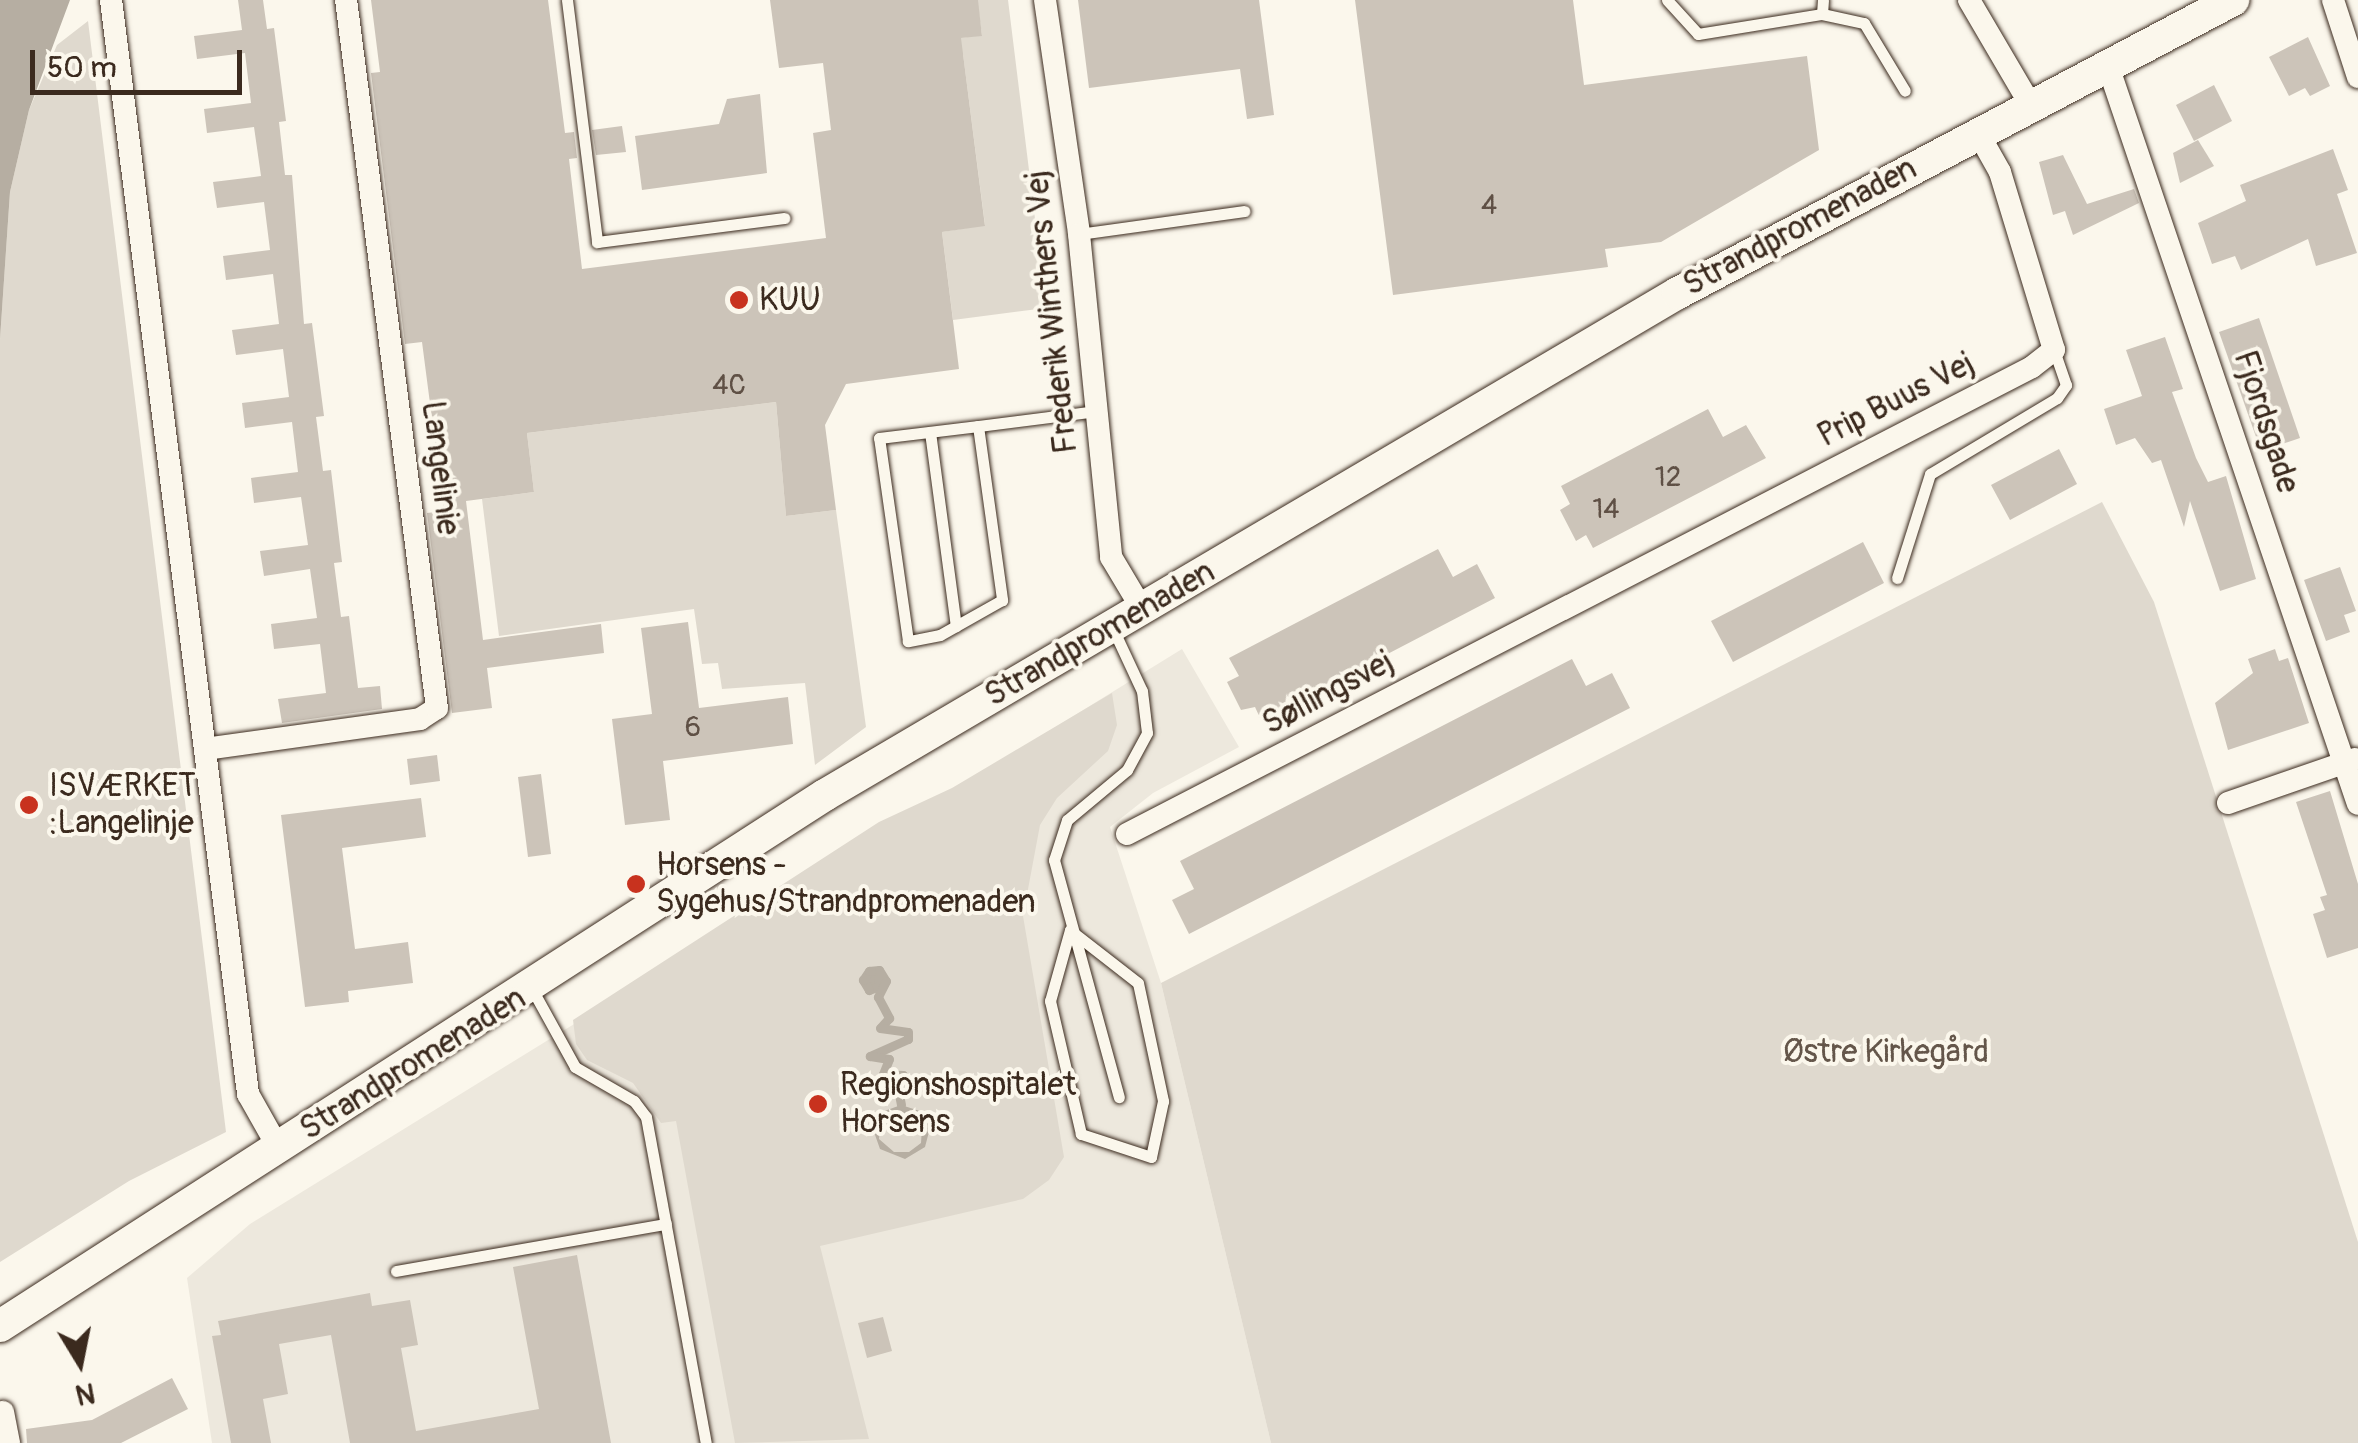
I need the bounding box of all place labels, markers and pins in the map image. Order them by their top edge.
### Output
place label: KUU [759,281,821,319]
marker: KUU [728,289,750,311]
place label: ISVÆRKET :Langelinje [49,768,196,843]
marker: ISVÆRKET :Langelinje [18,794,40,816]
place label: Horsens - Sygehus/Strandpromenaden [656,847,1036,922]
marker: Horsens - Sygehus/Strandpromenaden [625,873,647,895]
place label: Regionshospitalet Horsens [840,1067,1076,1142]
marker: Regionshospitalet Horsens [805,1091,831,1117]

